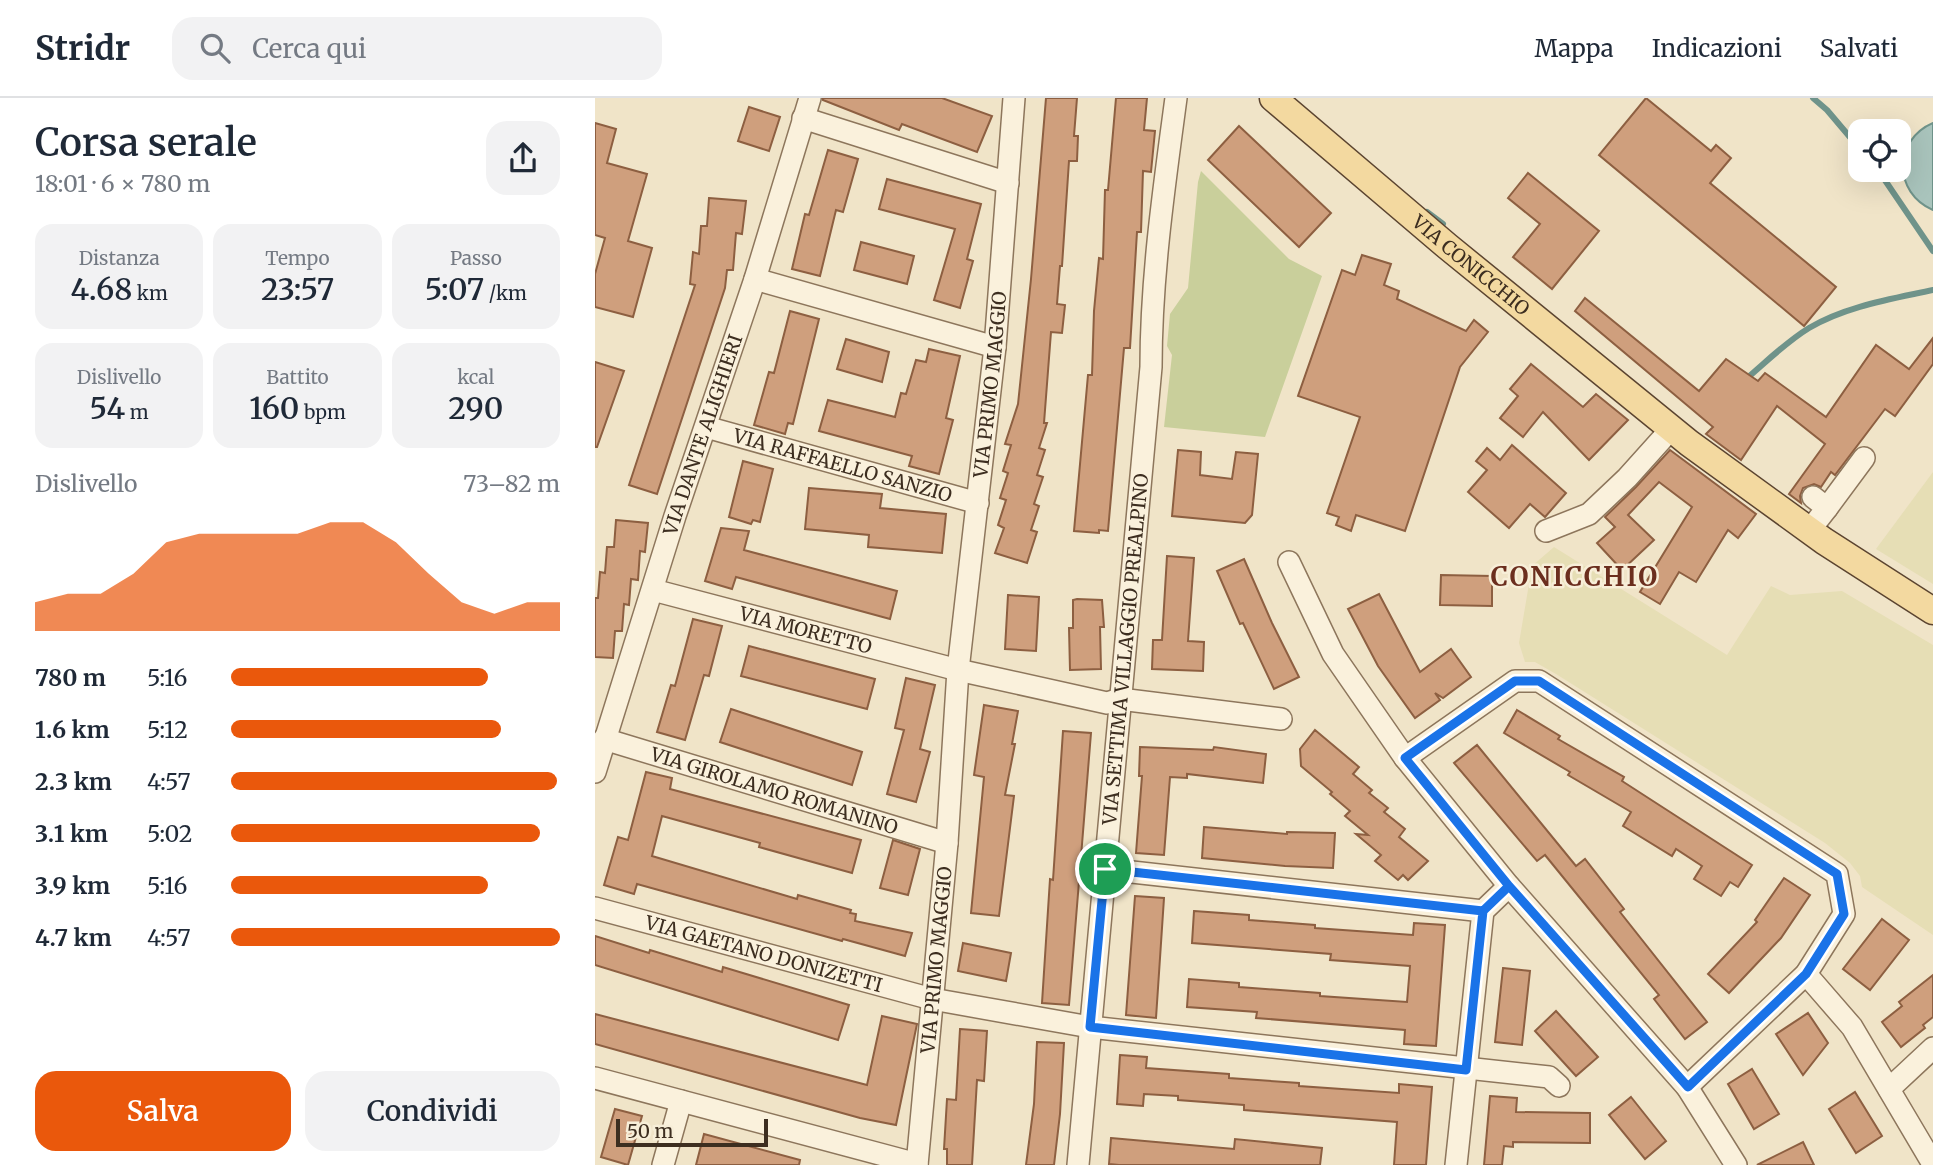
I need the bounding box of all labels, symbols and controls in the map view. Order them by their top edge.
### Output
search box [172,17,662,80]
text: Stridr [35,28,130,69]
icon: search [196,29,234,67]
text: Cerca qui [252,32,367,65]
text: Mappa [1535,33,1614,64]
text: Indicazioni [1652,33,1782,64]
text: Salvati [1820,33,1898,64]
text: Corsa serale [35,119,257,166]
map controls [1848,119,1911,182]
button: locate [1848,119,1911,182]
button: share [486,121,560,195]
text: 18:01 · 6 × 780 m [35,169,210,198]
street label: VIA CONICCHIO [1406,209,1535,321]
text: Distanza [79,246,160,270]
text: Tempo [265,246,330,270]
text: Passo [450,246,502,270]
text: 4.68 [71,270,132,308]
text: 23:57 [261,270,334,308]
text: 5:07 [425,270,484,308]
text: km [132,281,168,305]
text: /km [484,281,527,305]
street label: VIA PRIMO MAGGIO [968,290,1011,480]
street label: VIA DANTE ALIGHIERI [657,331,747,539]
text: Dislivello [77,365,161,389]
text: Battito [266,365,329,389]
text: kcal [457,365,495,389]
text: 54 [90,389,125,427]
text: 160 [249,389,299,427]
text: 290 [448,389,503,427]
text: m [125,400,149,424]
text: bpm [299,400,346,424]
street label: VIA RAFFAELLO SANZIO [730,423,955,507]
text: Dislivello [35,469,137,498]
text: 73–82 m [463,469,560,498]
street label: VIA SETTIMA VILLAGGIO PREALPINO [1097,472,1153,827]
district label: CONICCHIO [1491,560,1659,593]
street label: VIA MORETTO [736,601,875,659]
text: 780 m [35,663,106,692]
text: 5:16 [147,663,187,692]
text: 1.6 km [35,715,110,744]
text: 5:12 [147,715,188,744]
street label: VIA GIROLAMO ROMANINO [647,742,901,840]
text: 2.3 km [35,767,112,796]
text: 4:57 [147,767,191,796]
text: 3.1 km [35,819,108,848]
text: 5:02 [147,819,192,848]
pin [1075,839,1135,899]
icon: arrive [1086,850,1124,888]
street label: VIA PRIMO MAGGIO [915,865,957,1055]
text: 3.9 km [35,871,110,900]
text: 5:16 [147,871,187,900]
street label: VIA GAETANO DONIZETTI [642,910,885,997]
text: 4.7 km [35,923,112,952]
text: 4:57 [147,923,191,952]
button: Salva [35,1071,291,1151]
button: Condividi [305,1071,560,1151]
scale bar [616,1116,768,1148]
text: 50 m [627,1119,673,1143]

